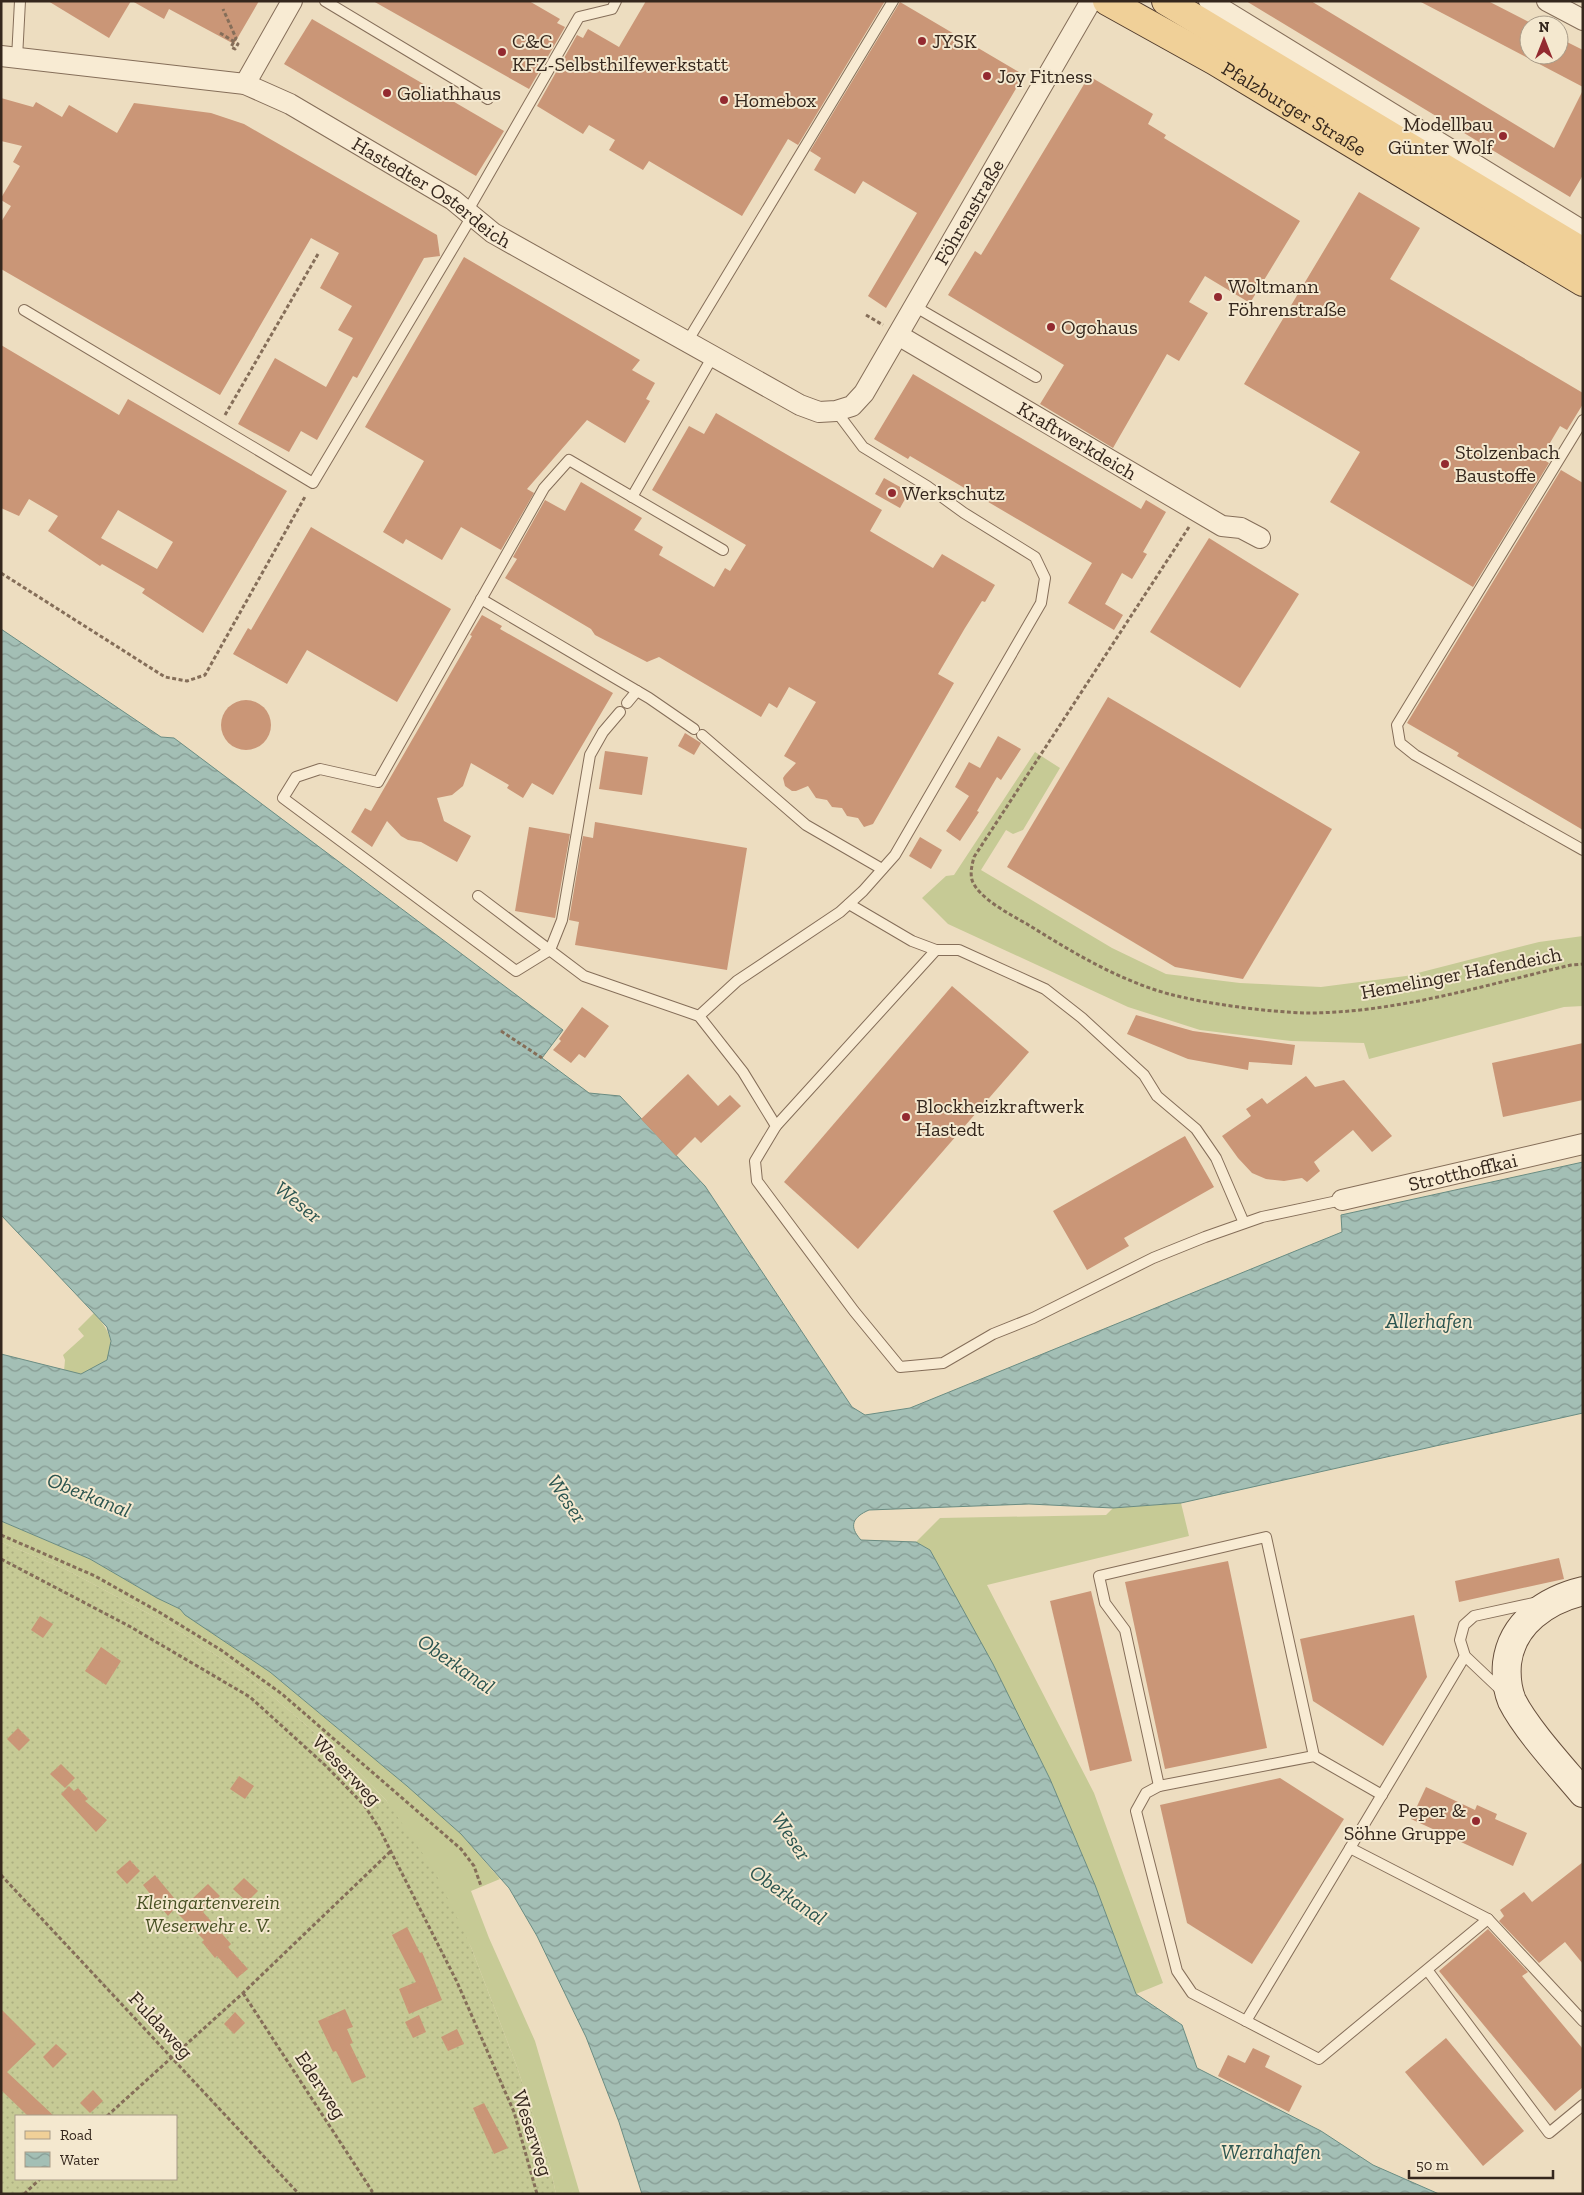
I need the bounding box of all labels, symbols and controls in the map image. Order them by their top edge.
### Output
north arrow [1519,15,1569,65]
text: N [1539,19,1550,36]
place label: C&C KFZ-Selbsthilfewerkstatt [512,29,729,76]
place label: JYSK [932,29,977,53]
marker: JYSK [916,35,928,47]
marker: C&C KFZ-Selbsthilfewerkstatt [496,46,508,58]
street label: Pfalzburger Straße [1218,56,1371,161]
place label: Joy Fitness [997,64,1092,88]
marker: Joy Fitness [981,70,993,82]
place label: Goliathhaus [397,81,501,105]
marker: Goliathhaus [381,87,393,99]
place label: Homebox [734,88,816,112]
marker: Homebox [718,94,730,106]
place label: Modellbau Günter Wolf [1388,112,1495,159]
marker: Modellbau Günter Wolf [1497,130,1509,142]
street label: Hastedter Osterdeich [348,131,516,253]
street label: Föhrenstraße [929,155,1009,269]
place label: Woltmann Föhrenstraße [1228,274,1346,321]
marker: Woltmann Föhrenstraße [1212,291,1224,303]
place label: Ogohaus [1061,315,1138,339]
marker: Ogohaus [1045,321,1057,333]
street label: Kraftwerkdeich [1013,396,1142,485]
place label: Stolzenbach Baustoffe [1455,440,1560,487]
marker: Stolzenbach Baustoffe [1439,458,1451,470]
place label: Werkschutz [902,481,1005,505]
marker: Werkschutz [886,487,898,499]
street label: Hemelinger Hafendeich [1359,942,1564,1004]
place label: Blockheizkraftwerk Hastedt [916,1094,1085,1141]
marker: Blockheizkraftwerk Hastedt [900,1111,912,1123]
street label: Strotthoffkai [1406,1148,1520,1196]
water label: Weser [270,1175,327,1228]
water label: Allerhafen [1384,1308,1473,1333]
water label: Oberkanal [44,1466,135,1523]
water label: Weser [542,1470,593,1528]
water label: Oberkanal [413,1628,500,1699]
street label: Weserweg [307,1730,387,1810]
place label: Peper & Söhne Gruppe [1344,1798,1466,1845]
water label: Weser [766,1807,817,1865]
marker: Peper & Söhne Gruppe [1470,1815,1482,1827]
water label: Oberkanal [745,1859,832,1930]
park label: Kleingartenverein Weserwehr e. V. [136,1890,280,1937]
street label: Fuldaweg [124,1986,198,2064]
street label: Ederweg [290,2047,352,2123]
street label: Weserweg [508,2087,558,2179]
legend [15,2115,178,2180]
text: Road [60,2126,93,2144]
water label: Werrahafen [1221,2139,1321,2164]
scale bar [1409,2148,1553,2180]
text: Water [60,2151,100,2169]
text: 50 m [1416,2156,1449,2174]

